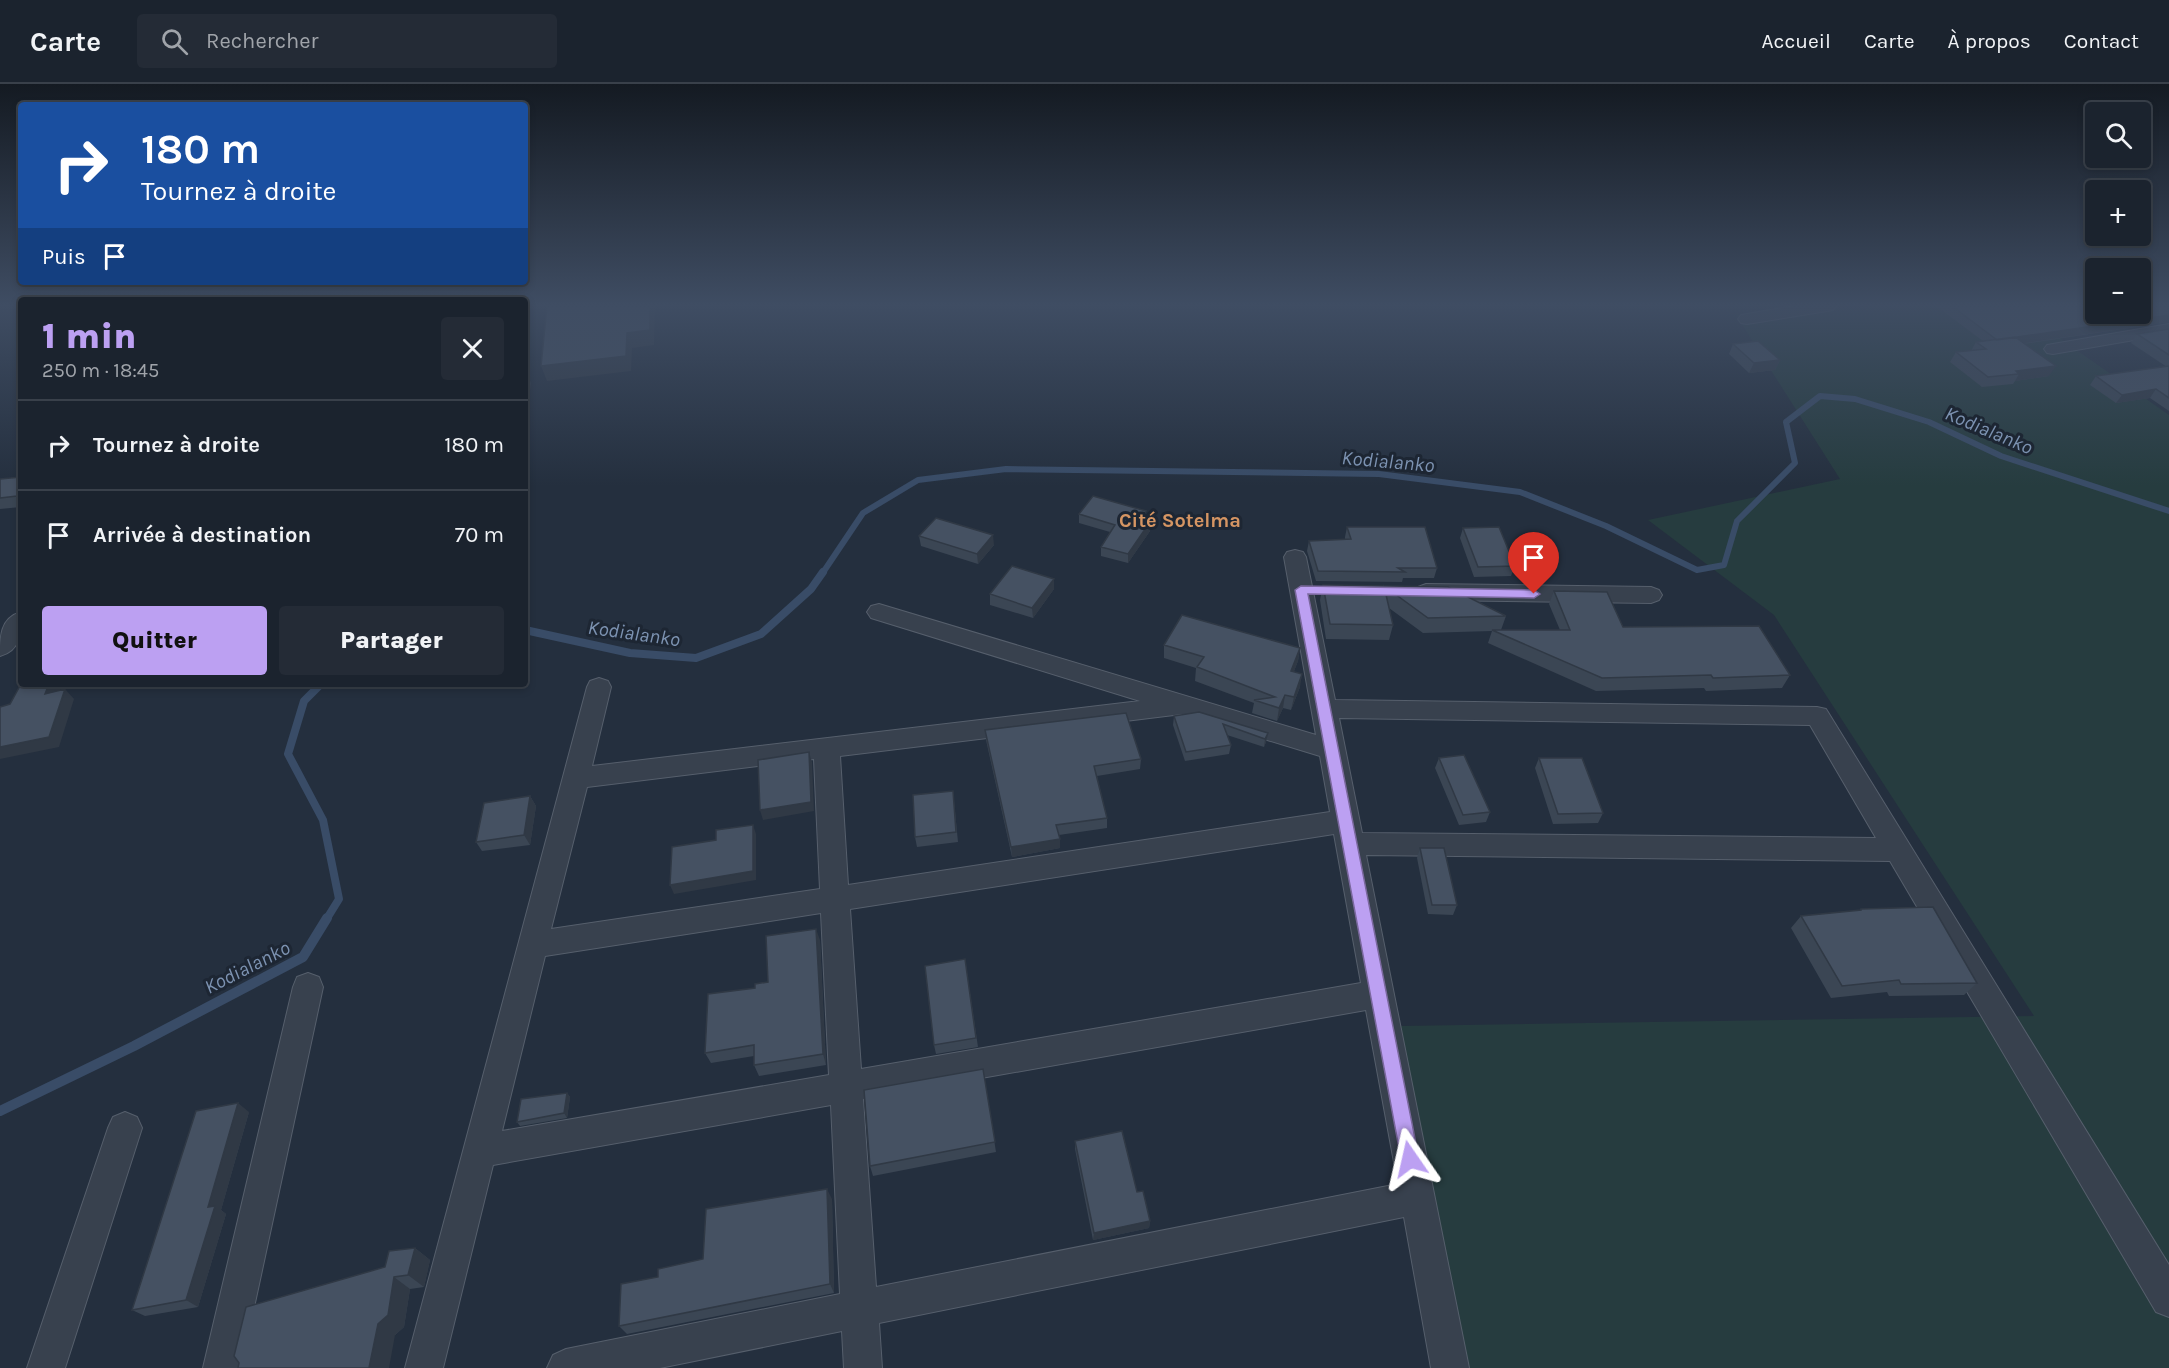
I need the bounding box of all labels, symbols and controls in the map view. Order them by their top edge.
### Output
search box [137,14,557,68]
text: Carte [30,25,101,58]
icon: search [158,25,191,58]
text: Rechercher [206,28,319,54]
text: Accueil [1762,29,1831,53]
text: Carte [1864,29,1915,53]
text: À propos [1948,29,2031,53]
text: Contact [2064,29,2139,53]
map controls [2085,102,2151,324]
button: search [2085,102,2151,168]
text: 180 m [141,124,260,174]
icon: right [42,126,120,204]
text: Tournez à droite [141,175,336,207]
button: + [2085,180,2151,246]
icon: arrive [98,240,131,273]
text: Puis [42,244,86,270]
button: − [2085,258,2151,324]
text: 1 min [42,315,136,357]
button: close [441,317,504,380]
text: 250 m · 18:45 [42,359,159,382]
water label: Kodialanko [1942,402,2036,459]
icon: right [42,429,75,462]
text: Tournez à droite [93,432,260,458]
text: 180 m [444,432,504,458]
water label: Kodialanko [1341,446,1435,477]
district label: Cité Sotelma [1119,509,1241,532]
icon: arrive [42,519,75,552]
text: Arrivée à destination [93,522,311,548]
text: 70 m [455,522,504,548]
pin [1508,532,1559,594]
icon: arrive [1517,541,1550,574]
button: Quitter [42,606,267,675]
button: Partager [279,606,504,675]
water label: Kodialanko [586,616,682,651]
water label: Kodialanko [201,936,294,999]
position arrow [1378,1127,1442,1191]

